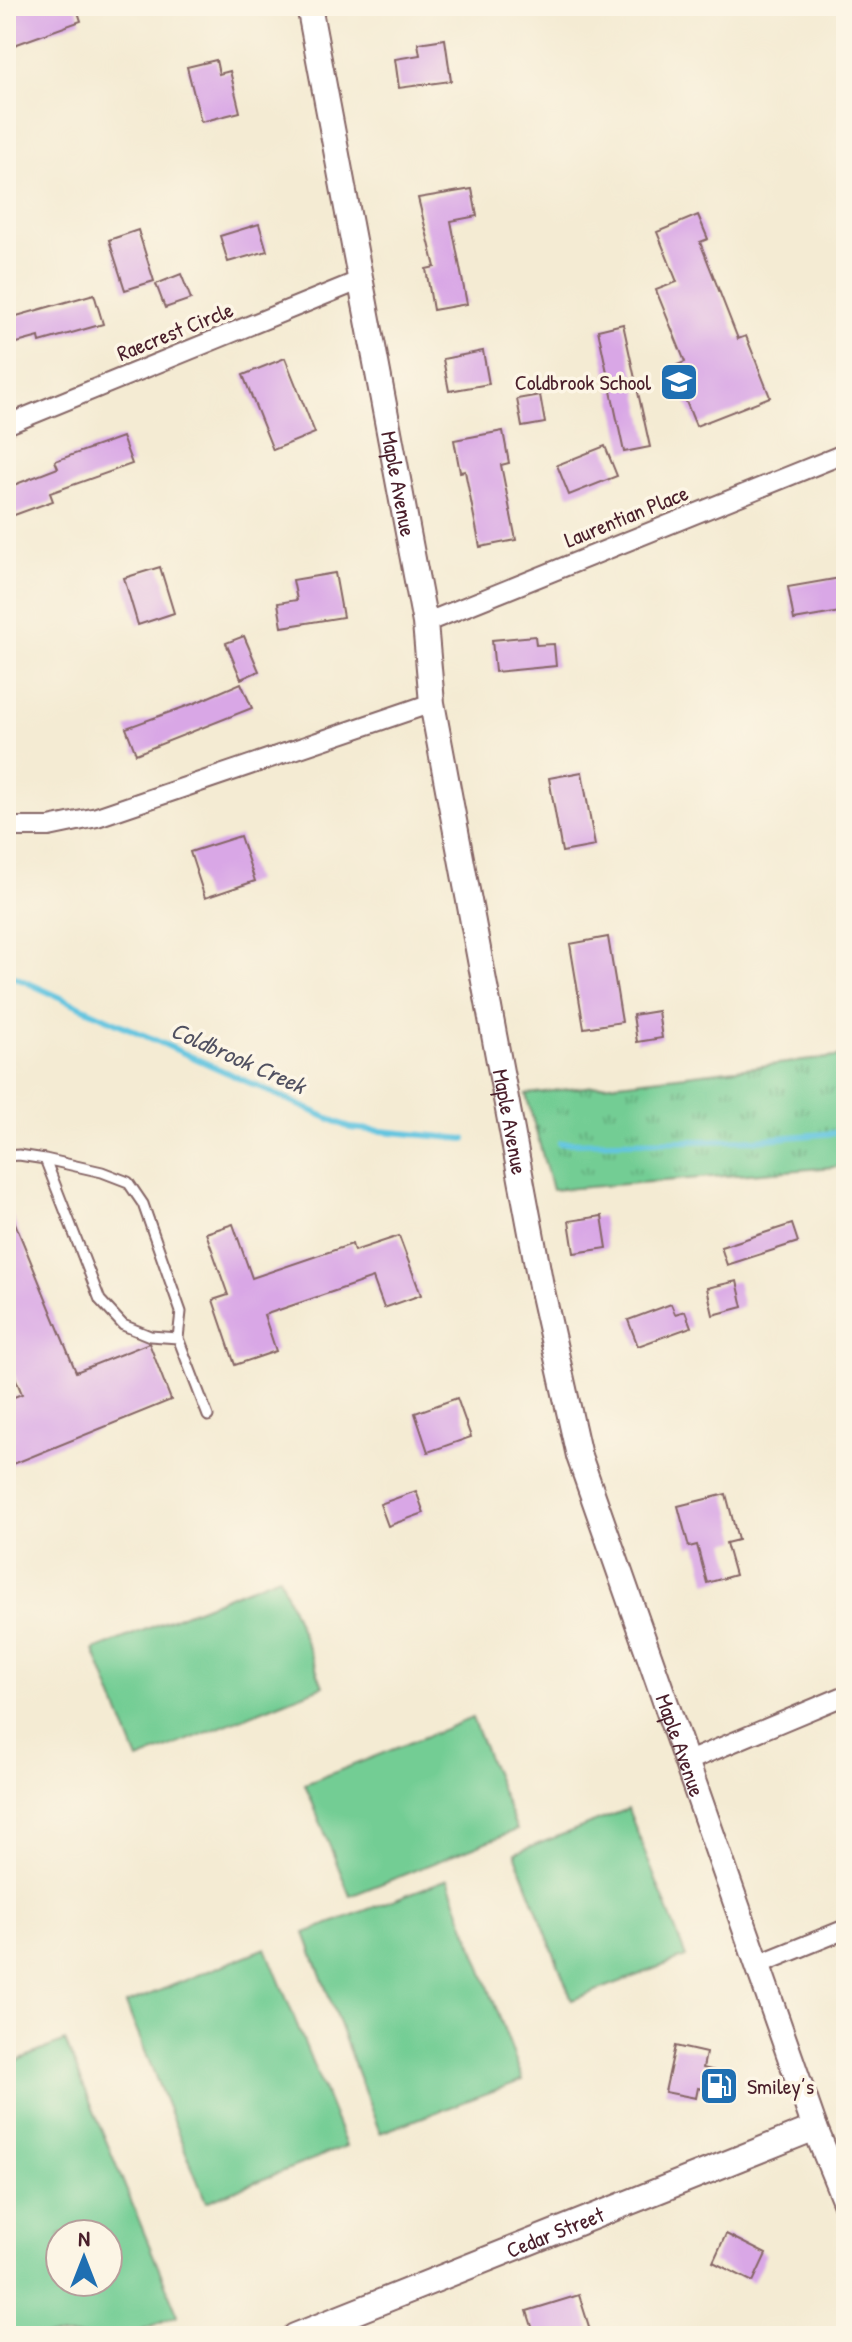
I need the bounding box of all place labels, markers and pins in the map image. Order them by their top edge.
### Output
school or university icon: Coldbrook School [658,361,700,403]
place label: Coldbrook School [515,367,651,397]
fuel station icon: Smiley’s [698,2065,740,2107]
place label: Smiley’s [747,2071,814,2101]

